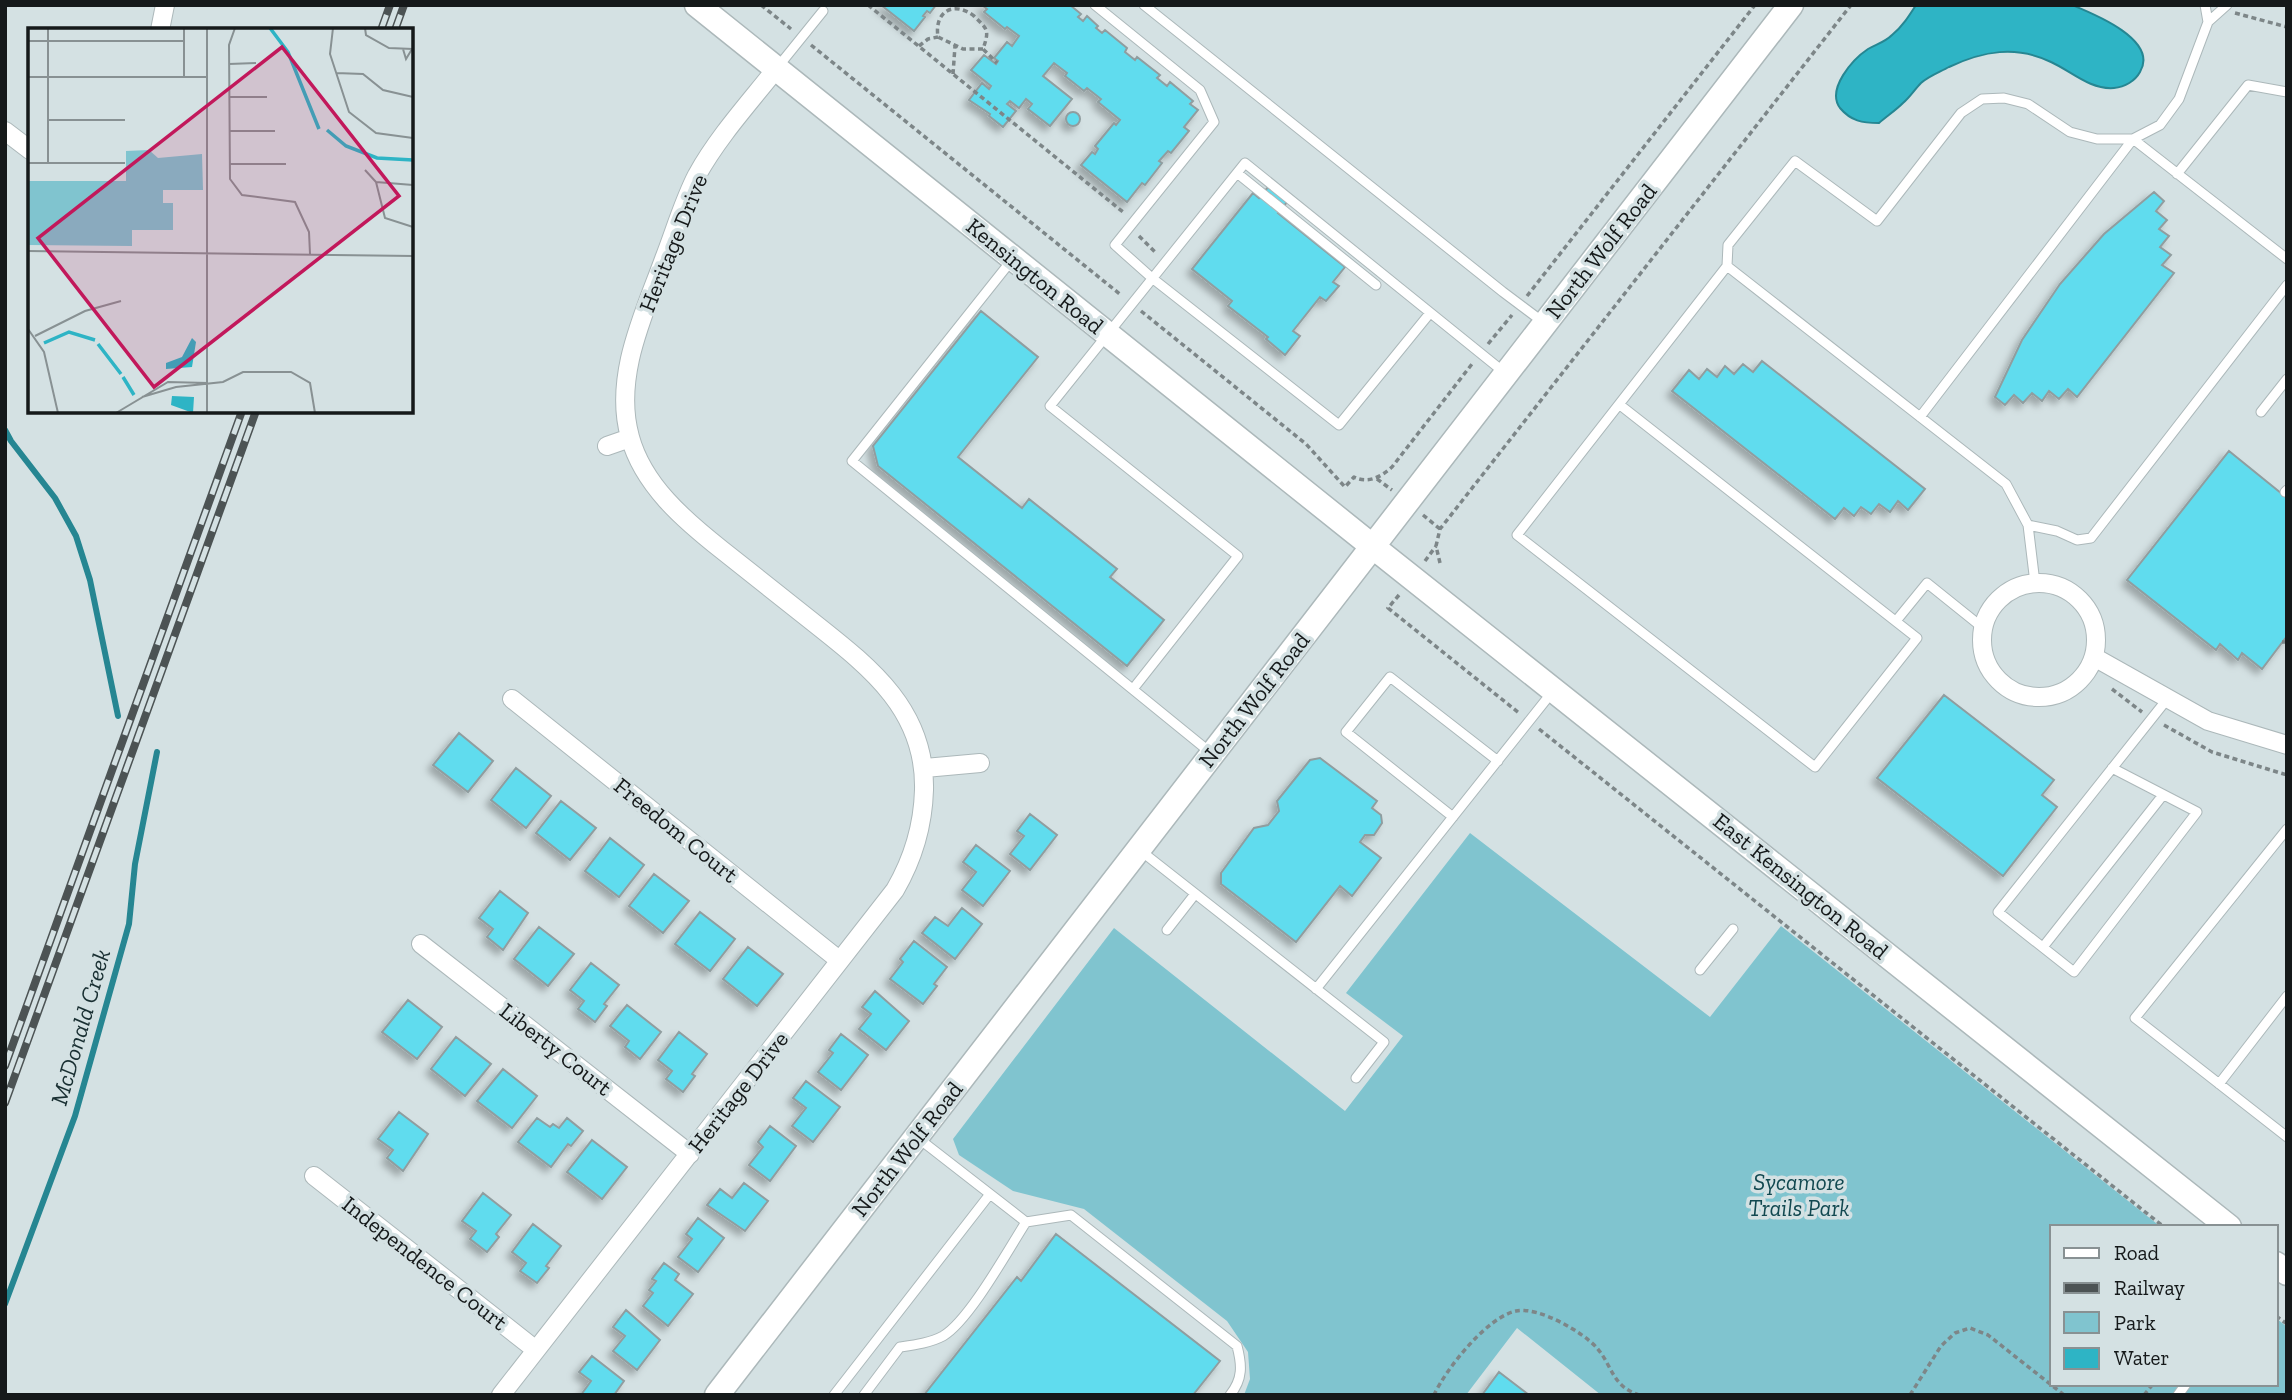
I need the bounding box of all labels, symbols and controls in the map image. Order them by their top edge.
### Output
inset map [28,28,413,413]
street label: Heritage Drive [633,170,713,316]
street label: North Wolf Road [1540,178,1663,324]
street label: Kensington Road [961,212,1110,340]
street label: North Wolf Road [1193,627,1316,773]
street label: Freedom Court [608,771,744,889]
street label: East Kensington Road [1708,807,1895,965]
water label: McDonald Creek [44,945,116,1108]
street label: Liberty Court [494,997,618,1102]
street label: Heritage Drive [682,1026,794,1158]
street label: North Wolf Road [846,1076,969,1222]
park label: Sycamore Trails Park [1748,1168,1850,1222]
street label: Independence Court [337,1190,513,1336]
legend [2050,1225,2278,1386]
text: Road [2114,1240,2160,1265]
text: Railway [2114,1275,2185,1300]
text: Park [2114,1310,2156,1335]
text: Water [2114,1345,2169,1370]

